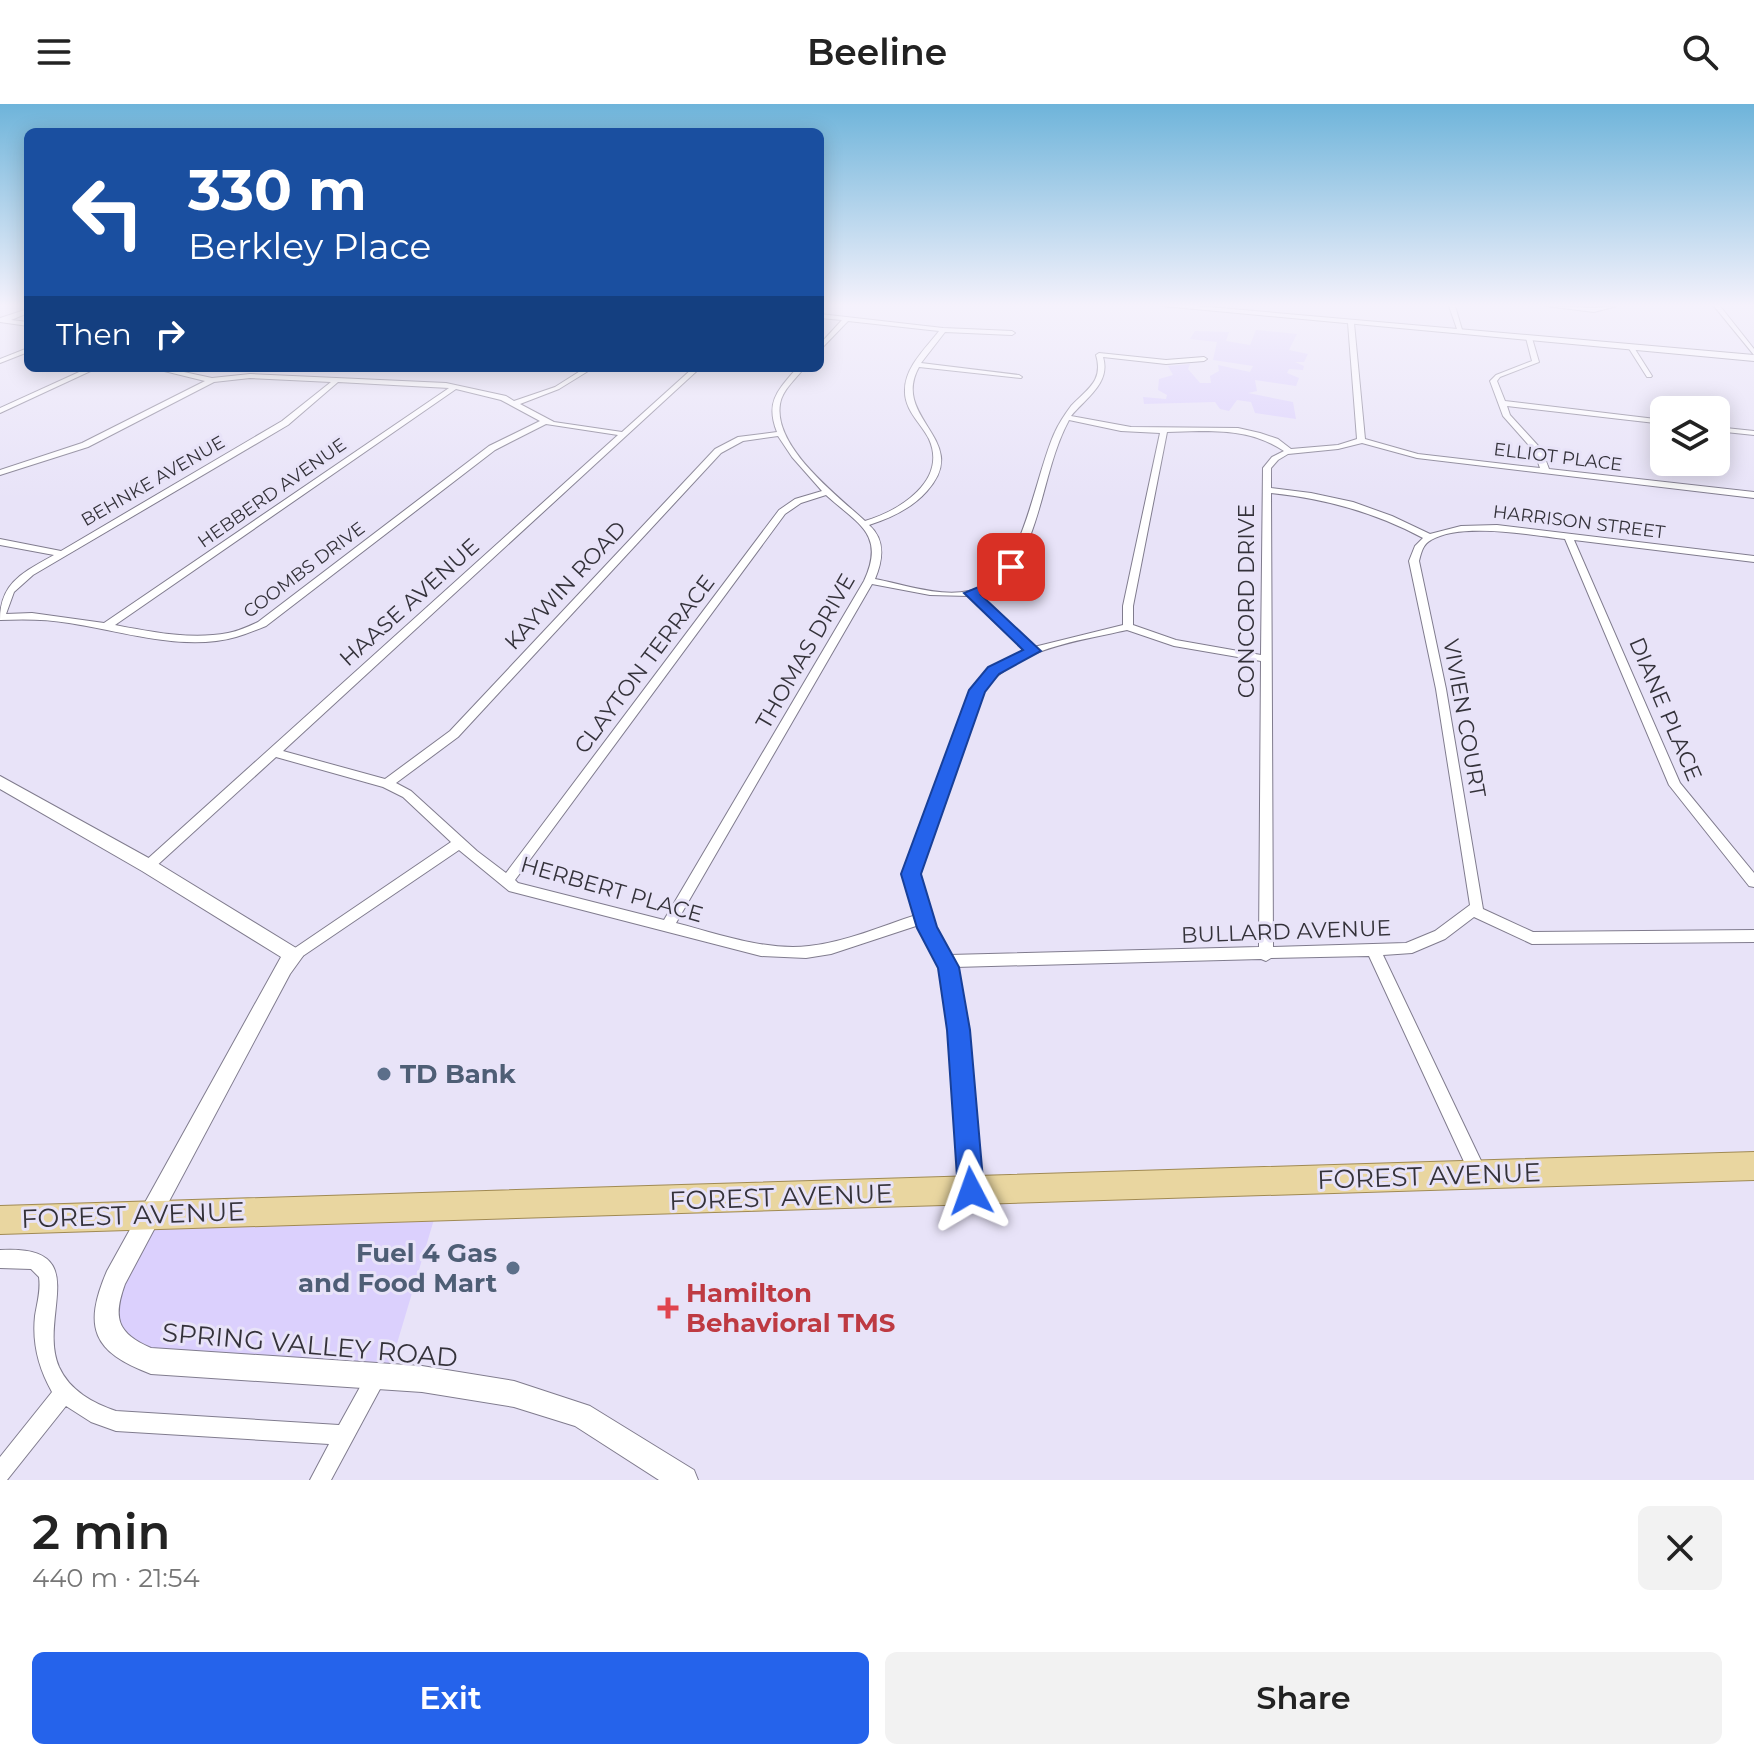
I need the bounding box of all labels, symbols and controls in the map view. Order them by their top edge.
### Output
icon: menu [32,30,76,74]
text: Beeline [807,30,947,74]
icon: search [1678,30,1722,74]
text: 330 m [188,156,367,224]
icon: left [56,160,160,264]
text: Berkley Place [188,224,431,268]
icon: right [148,312,192,356]
text: Then [56,316,132,353]
map controls [1650,396,1730,476]
button: layers [1650,396,1730,476]
street label: BEHNKE AVENUE [77,431,229,531]
street label: HEBBERD AVENUE [194,434,350,552]
street label: ELLIOT PLACE [1492,438,1624,476]
street label: HARRISON STREET [1492,501,1667,544]
street label: CONCORD DRIVE [1233,504,1260,698]
street label: KAYWIN ROAD [499,515,632,655]
street label: COOMBS DRIVE [239,517,369,623]
street label: HAASE AVENUE [334,533,485,672]
pin [977,533,1045,601]
icon: arrive [989,545,1033,589]
street label: THOMAS DRIVE [750,569,861,734]
street label: CLAYTON TERRACE [568,570,720,759]
street label: DIANE PLACE [1623,633,1708,785]
street label: VIVIEN COURT [1437,637,1492,800]
street label: HERBERT PLACE [518,851,706,928]
street label: BULLARD AVENUE [1180,914,1392,949]
place label: TD Bank [400,1058,517,1090]
marker: TD Bank [375,1065,393,1083]
position arrow [929,1149,1013,1233]
street label: FOREST AVENUE [1317,1156,1541,1196]
street label: FOREST AVENUE [669,1177,893,1217]
street label: FOREST AVENUE [21,1195,245,1235]
place label: Fuel 4 Gas and Food Mart [298,1237,497,1299]
marker: Fuel 4 Gas and Food Mart [504,1259,522,1277]
place label: Hamilton Behavioral TMS [686,1277,895,1339]
marker: Hamilton Behavioral TMS [657,1297,679,1319]
street label: SPRING VALLEY ROAD [161,1316,459,1374]
text: 2 min [32,1503,170,1561]
button: close [1638,1506,1722,1590]
text: 440 m · 21:54 [32,1562,200,1594]
button: Exit [32,1652,869,1744]
button: Share [885,1652,1722,1744]

